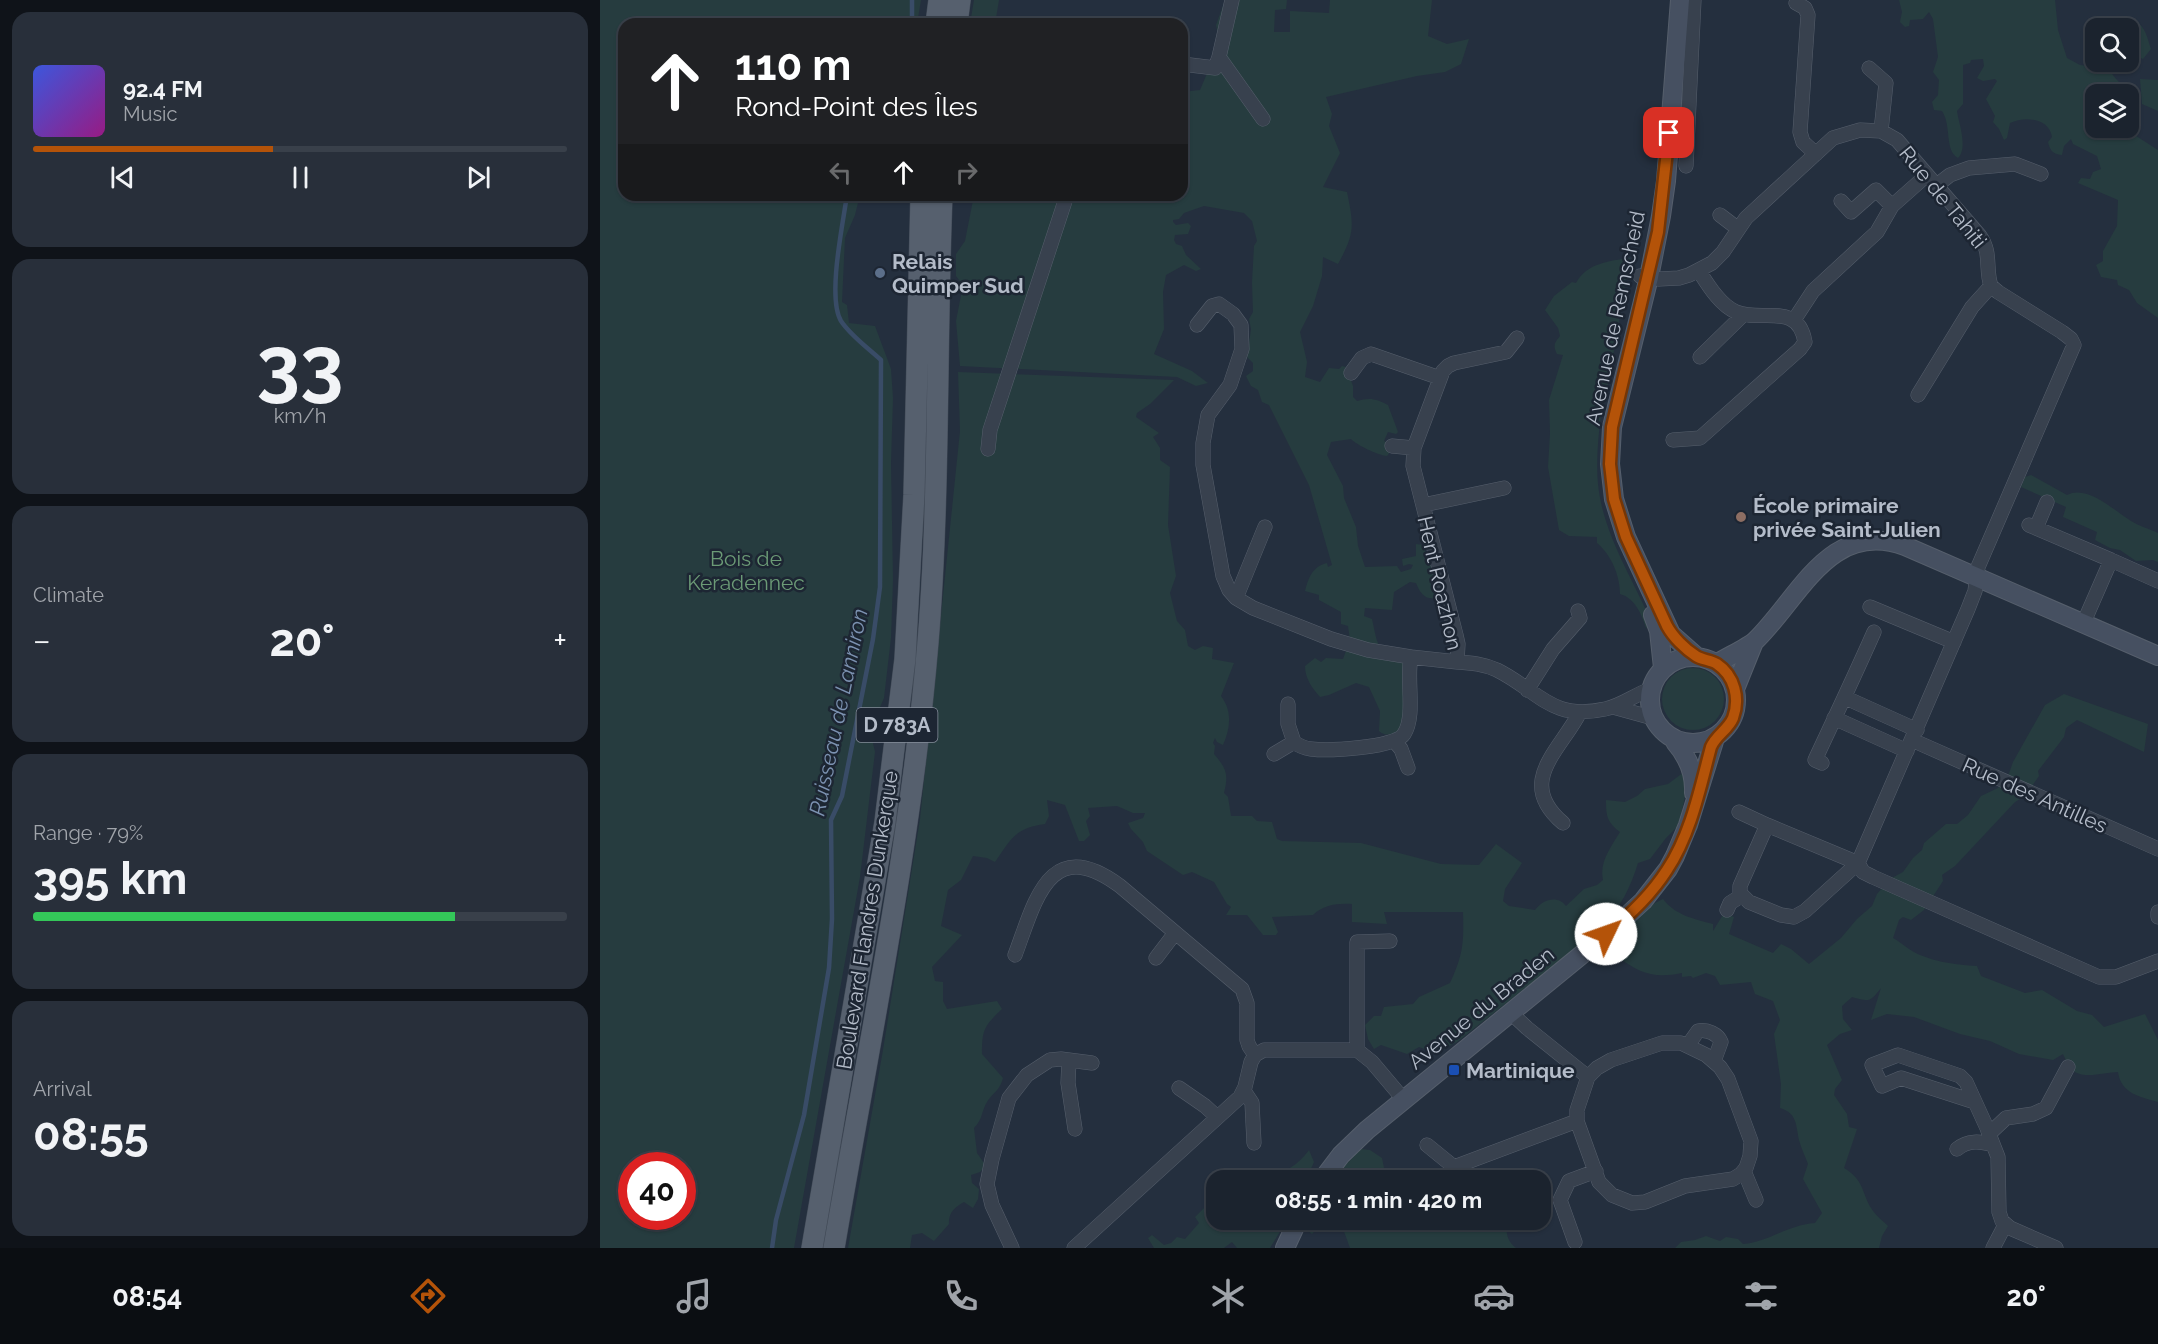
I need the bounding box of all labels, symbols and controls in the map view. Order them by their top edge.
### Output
map controls [2085,18,2139,138]
button: search [2085,18,2139,72]
text: 110 m [735,41,851,90]
icon: ahead [636,42,714,120]
text: 92.4 FM [123,76,203,102]
button: layers [2085,84,2139,138]
text: Rond-Point des Îles [735,91,978,122]
text: Music [123,102,177,126]
pin [1643,107,1694,158]
icon: arrive [1652,116,1685,149]
street label: Rue de Tahiti [1894,141,1992,253]
icon: left [824,156,857,189]
icon: ahead [887,156,920,189]
icon: right [950,156,983,189]
icon: previous [106,161,139,194]
icon: pause [284,161,317,194]
icon: next [462,161,495,194]
street label: Avenue de Remscheid [1580,208,1650,428]
place label: Relais Quimper Sud [892,249,1024,298]
marker: Relais Quimper Sud [873,266,887,280]
text: 33 [256,319,344,410]
text: km/h [274,404,326,428]
place label: École primaire privée Saint-Julien [1753,493,1941,542]
marker: École primaire privée Saint-Julien [1734,510,1748,524]
street label: Hent Roazhon [1412,514,1468,652]
park label: Bois de Keradennec [687,546,805,595]
text: Climate [33,583,104,607]
water label: Ruisseau de Lanniron [803,606,873,818]
text: 20° [269,614,335,667]
text: − [33,621,51,660]
text: + [553,621,567,660]
road number: D 783A [856,708,938,742]
street label: Rue des Antilles [1959,752,2111,838]
street label: Boulevard Flandres Dunkerque [831,769,903,1071]
text: Range · 79% [33,821,143,845]
text: 395 km [33,852,187,905]
position arrow [1574,902,1638,966]
street label: Avenue du Braden [1403,942,1559,1074]
place label: Martinique [1466,1058,1575,1083]
marker: Martinique [1447,1063,1461,1077]
text: Arrival [33,1077,92,1101]
text: 08:55 [33,1108,149,1161]
speed limit sign: 40 [618,1152,696,1230]
text: 08:55 · 1 min · 420 m [1275,1187,1482,1213]
icon: directions [407,1275,449,1317]
icon: music [673,1275,715,1317]
icon: phone [940,1275,982,1317]
icon: climate [1207,1275,1249,1317]
icon: car [1473,1275,1515,1317]
icon: filters [1740,1275,1782,1317]
text: 08:54 [112,1281,182,1312]
text: 20° [2007,1281,2046,1312]

